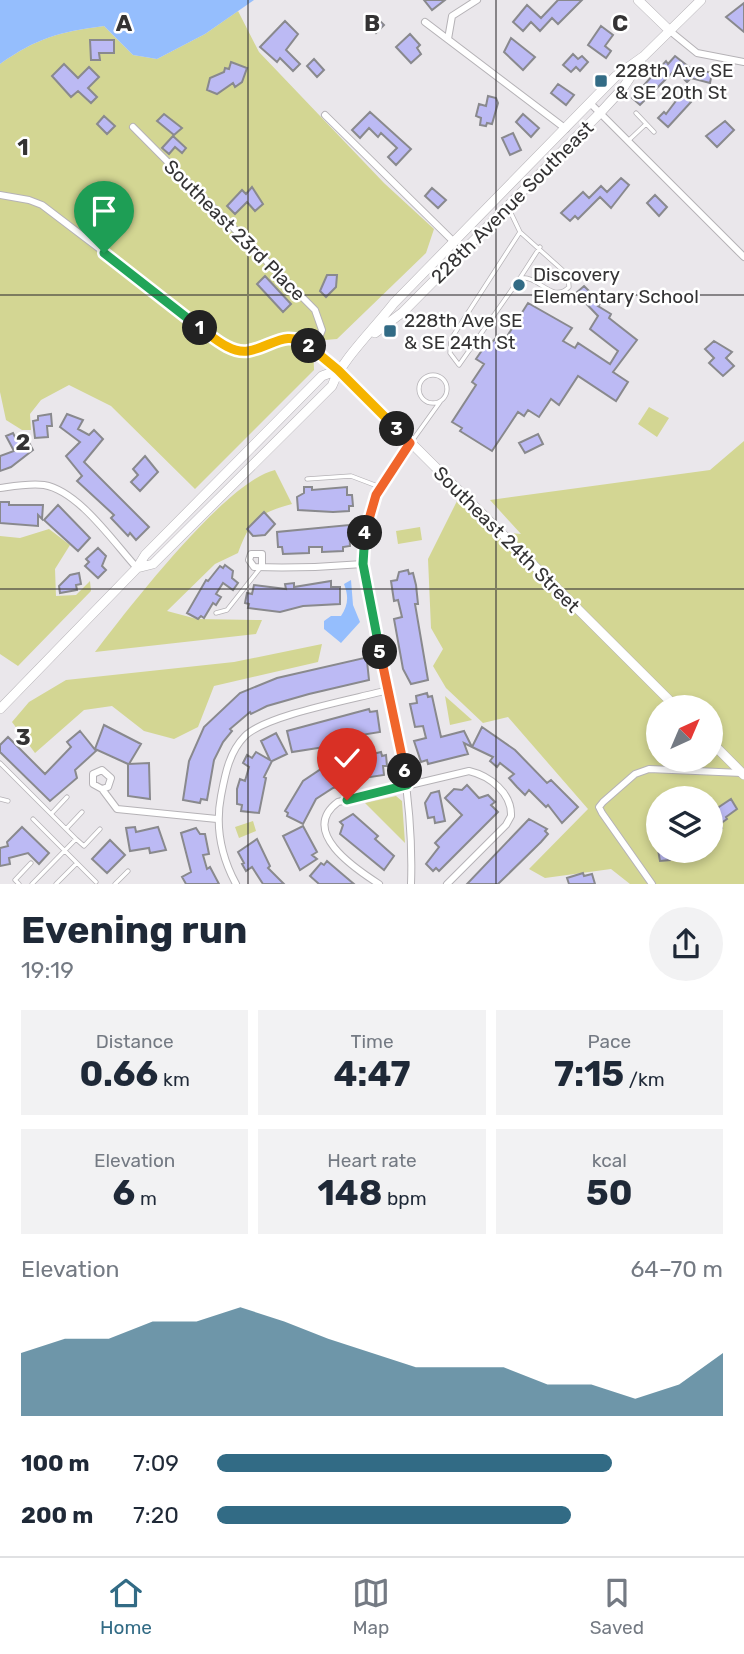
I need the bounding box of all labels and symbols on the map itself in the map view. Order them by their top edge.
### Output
text: A [116,9,133,37]
text: B [364,9,380,37]
text: C [612,9,628,37]
place label: 228th Ave SE & SE 20th St [615,59,733,104]
marker: 228th Ave SE & SE 20th St [593,73,609,89]
street label: 228th Avenue Southeast [426,116,599,288]
text: 1 [17,133,29,161]
street label: Southeast 23rd Place [159,155,310,306]
pin [74,181,134,253]
place label: Discovery Elementary School [533,263,699,308]
marker: Discovery Elementary School [511,277,527,293]
place label: 228th Ave SE & SE 24th St [404,309,522,354]
pin: 1 [182,310,218,346]
marker: 228th Ave SE & SE 24th St [382,323,398,339]
pin: 2 [292,328,326,364]
pin: 3 [380,412,414,446]
text: 2 [16,428,30,456]
street label: Southeast 24th Street [429,461,585,618]
pin: 4 [348,516,382,550]
pin: 5 [362,634,398,670]
north arrow [646,695,723,772]
text: 3 [15,723,31,751]
pin [317,728,377,800]
pin: 6 [388,754,422,788]

